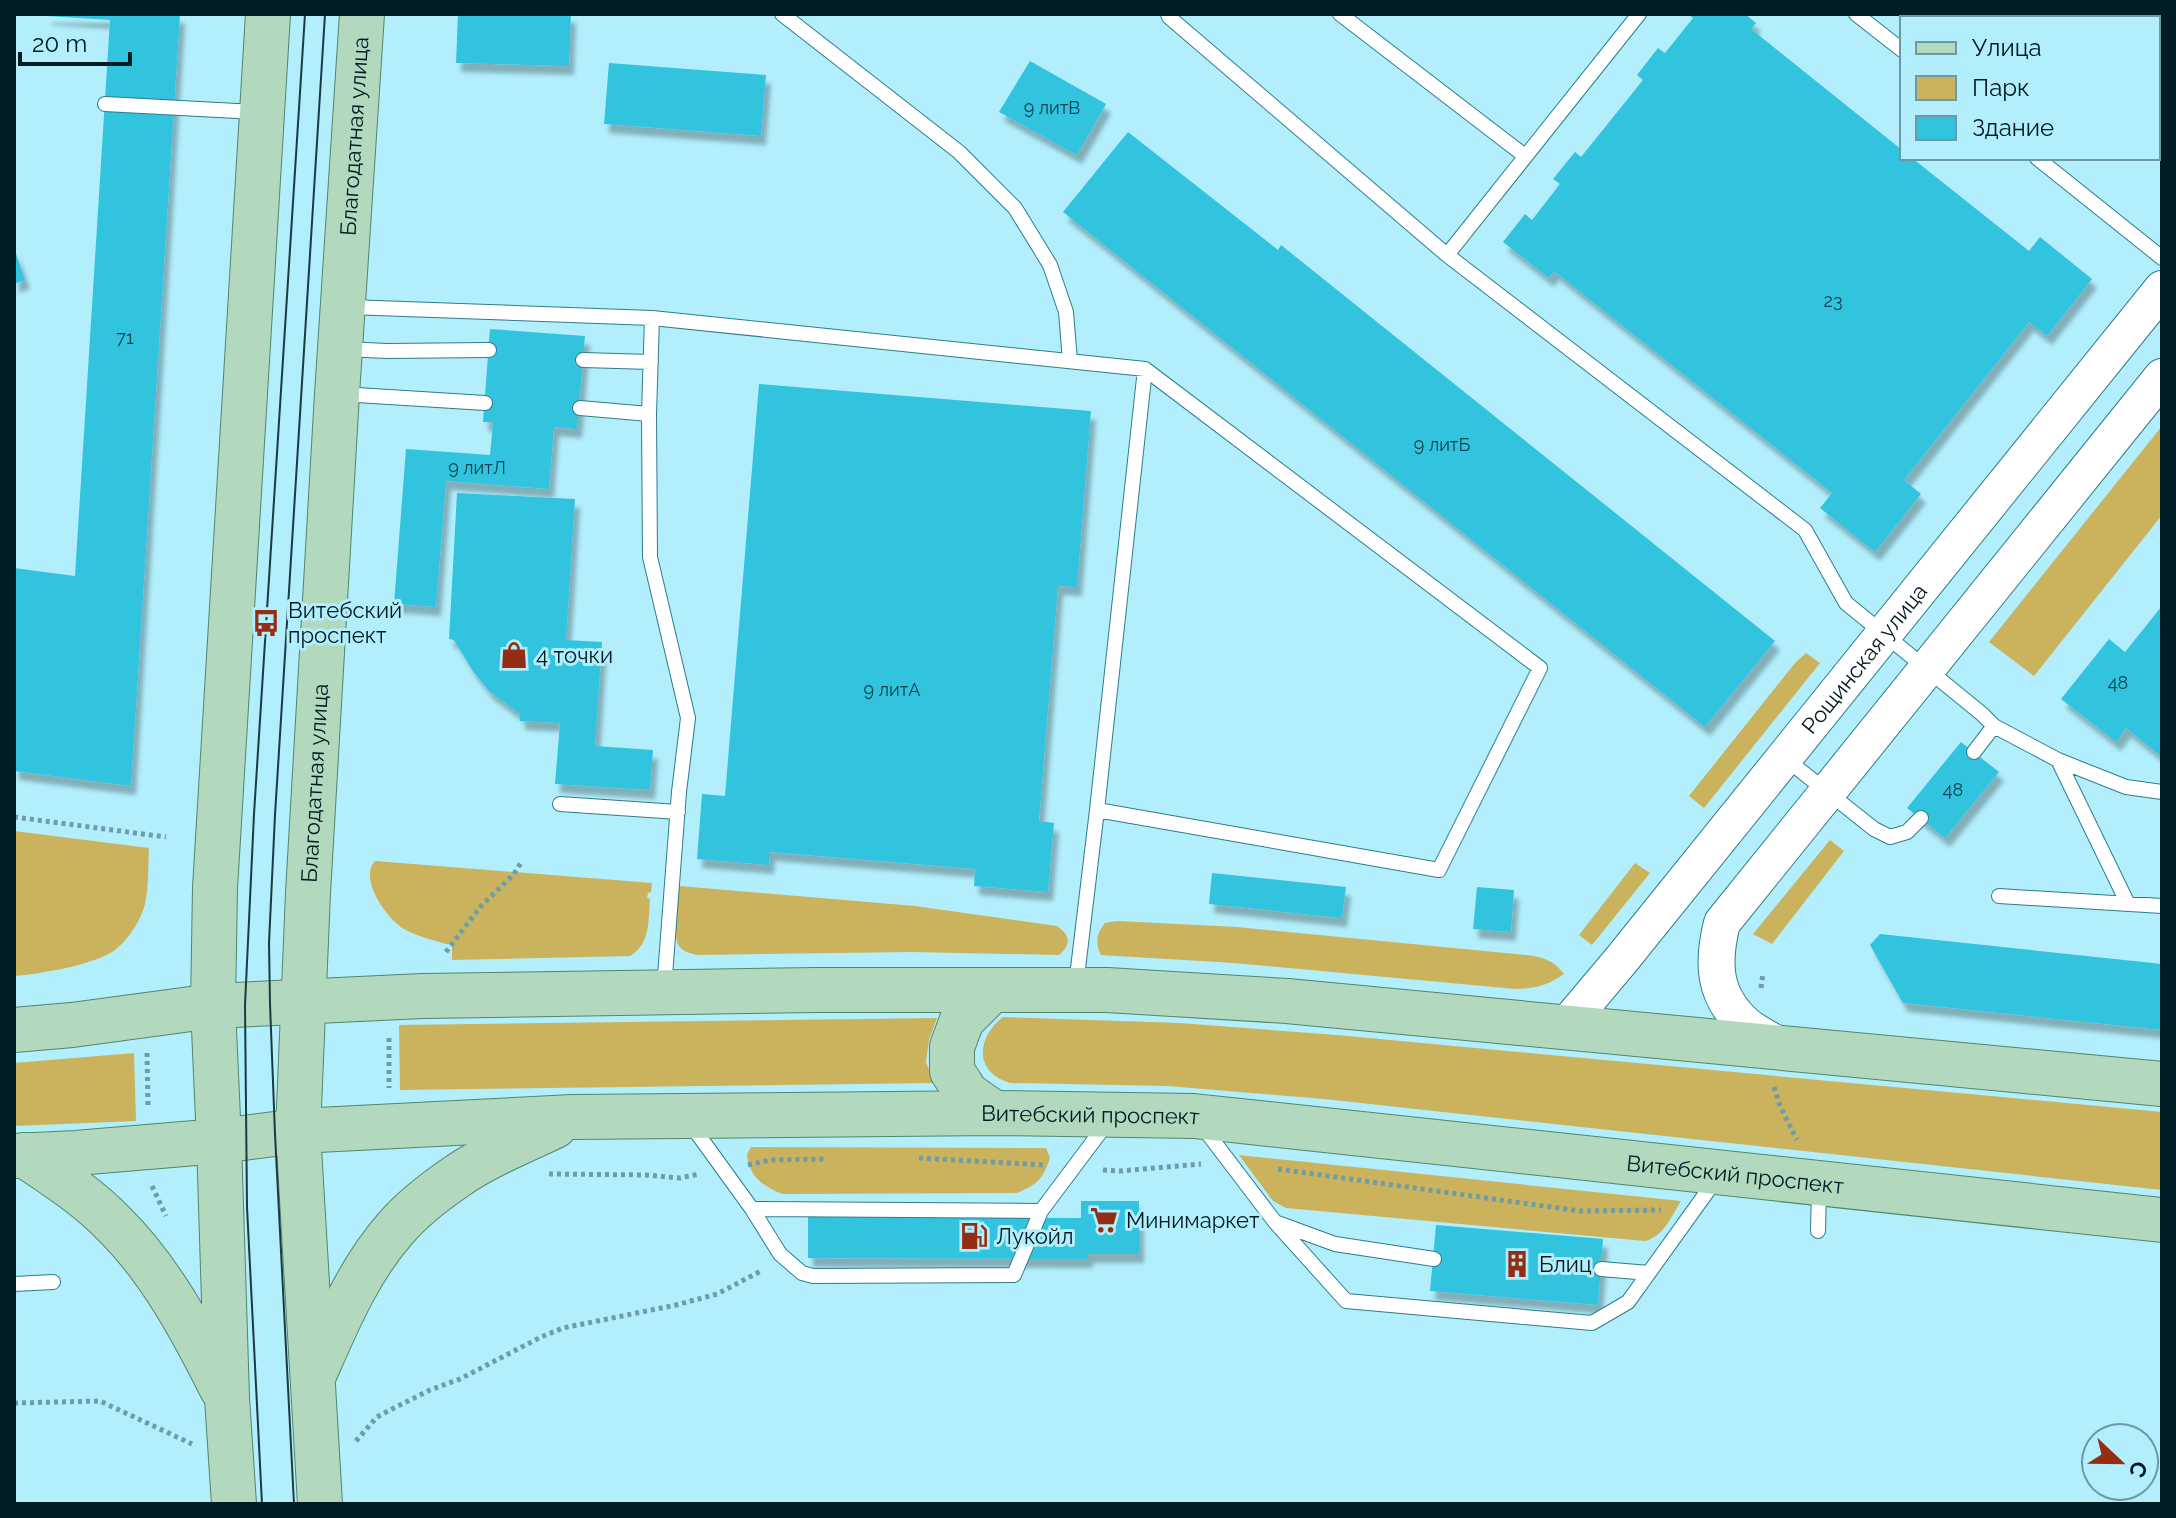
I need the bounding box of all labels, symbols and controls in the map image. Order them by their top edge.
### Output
scale bar [20,16,130,66]
legend [1900,16,2160,160]
text: 20 m [32,29,87,58]
text: Улица [1972,33,2042,62]
street label: Благодатная улица [334,36,373,237]
text: Парк [1972,73,2030,102]
house number: 9 литВ [1024,97,1080,118]
text: Здание [1972,113,2054,142]
house number: 23 [1824,290,1843,311]
house number: 71 [116,327,134,348]
house number: 9 литБ [1414,434,1470,455]
house number: 9 литЛ [448,457,506,478]
street label: Рощинская улица [1796,578,1932,739]
place label: Витебский проспект [288,597,402,648]
bus stop icon: Витебский проспект [251,608,281,638]
shop icon: 4 точки [499,640,529,670]
place label: 4 точки [536,642,613,668]
house number: 48 [2108,672,2128,693]
house number: 9 литА [864,679,920,700]
street label: Благодатная улица [296,683,333,883]
house number: 48 [1943,779,1963,800]
street label: Витебский проспект [981,1100,1201,1130]
street label: Витебский проспект [1625,1150,1846,1199]
supermarket icon: Минимаркет [1089,1205,1119,1235]
place label: Минимаркет [1126,1207,1260,1233]
fuel station icon: Лукойл [959,1221,989,1251]
place label: Лукойл [996,1223,1073,1249]
building icon: Блиц [1502,1249,1532,1279]
place label: Блиц [1539,1251,1592,1277]
north arrow [2080,1422,2160,1502]
text: С [2124,1458,2153,1481]

